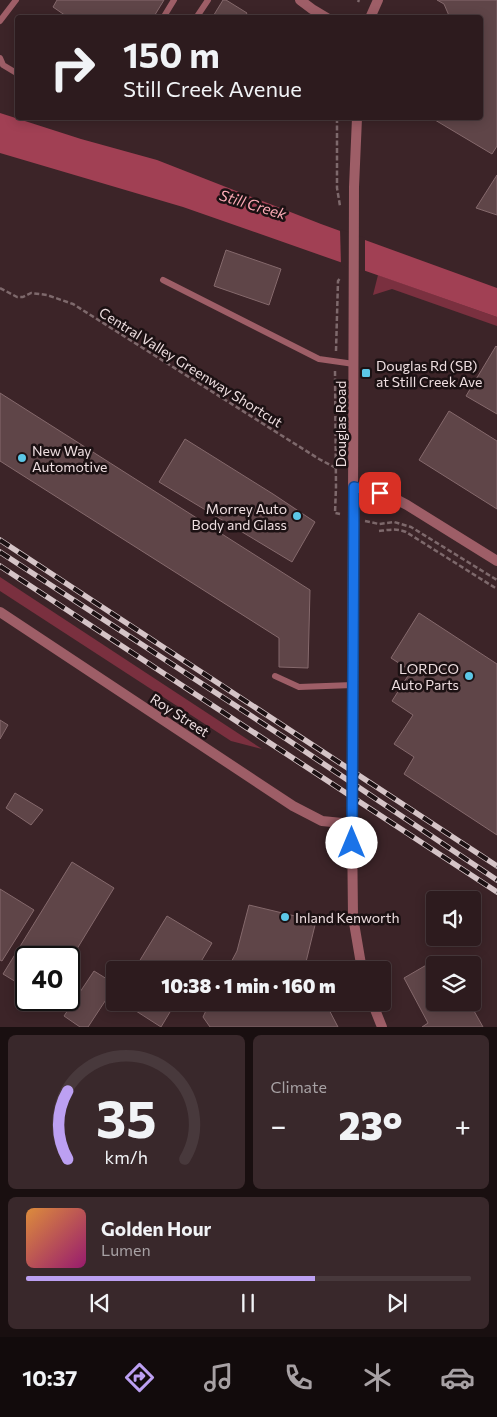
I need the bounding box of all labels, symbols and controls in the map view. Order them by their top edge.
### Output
text: 150 m [123,32,220,75]
icon: right [40,35,105,100]
text: Still Creek Avenue [123,75,302,102]
water label: Still Creek [217,185,290,223]
street label: Central Valley Greenway Shortcut [96,303,286,431]
place label: Douglas Rd (SB) at Still Creek Ave [376,357,482,390]
marker: Douglas Rd (SB) at Still Creek Ave [360,367,372,379]
street label: Douglas Road [332,381,349,467]
place label: New Way Automotive [32,442,107,475]
marker: New Way Automotive [16,452,28,464]
pin [359,472,401,514]
icon: arrive [366,479,394,507]
place label: Morrey Auto Body and Glass [192,500,287,533]
marker: Morrey Auto Body and Glass [291,510,303,522]
place label: LORDCO Auto Parts [391,660,459,693]
marker: LORDCO Auto Parts [463,670,475,682]
street label: Roy Street [147,690,213,740]
position arrow [325,816,377,868]
map controls [426,891,481,1011]
button: sound [426,891,481,946]
place label: Inland Kenworth [295,909,399,926]
marker: Inland Kenworth [279,911,291,923]
speed limit sign: 40 [15,946,80,1011]
button: layers [426,956,481,1011]
text: 10:38 · 1 min · 160 m [161,974,336,997]
text: Climate [271,1077,327,1096]
text: 35 [96,1085,157,1149]
text: 23° [338,1101,402,1148]
text: − [271,1108,286,1142]
text: + [455,1108,471,1142]
text: km/h [105,1146,148,1168]
text: Golden Hour [101,1217,211,1240]
text: Lumen [101,1240,151,1259]
icon: previous [86,1289,114,1317]
icon: pause [234,1289,262,1317]
icon: next [383,1289,411,1317]
icon: directions [122,1360,157,1395]
icon: music [201,1360,236,1395]
icon: phone [281,1360,316,1395]
icon: climate [360,1360,395,1395]
icon: car [440,1360,475,1395]
text: 10:37 [22,1364,77,1391]

